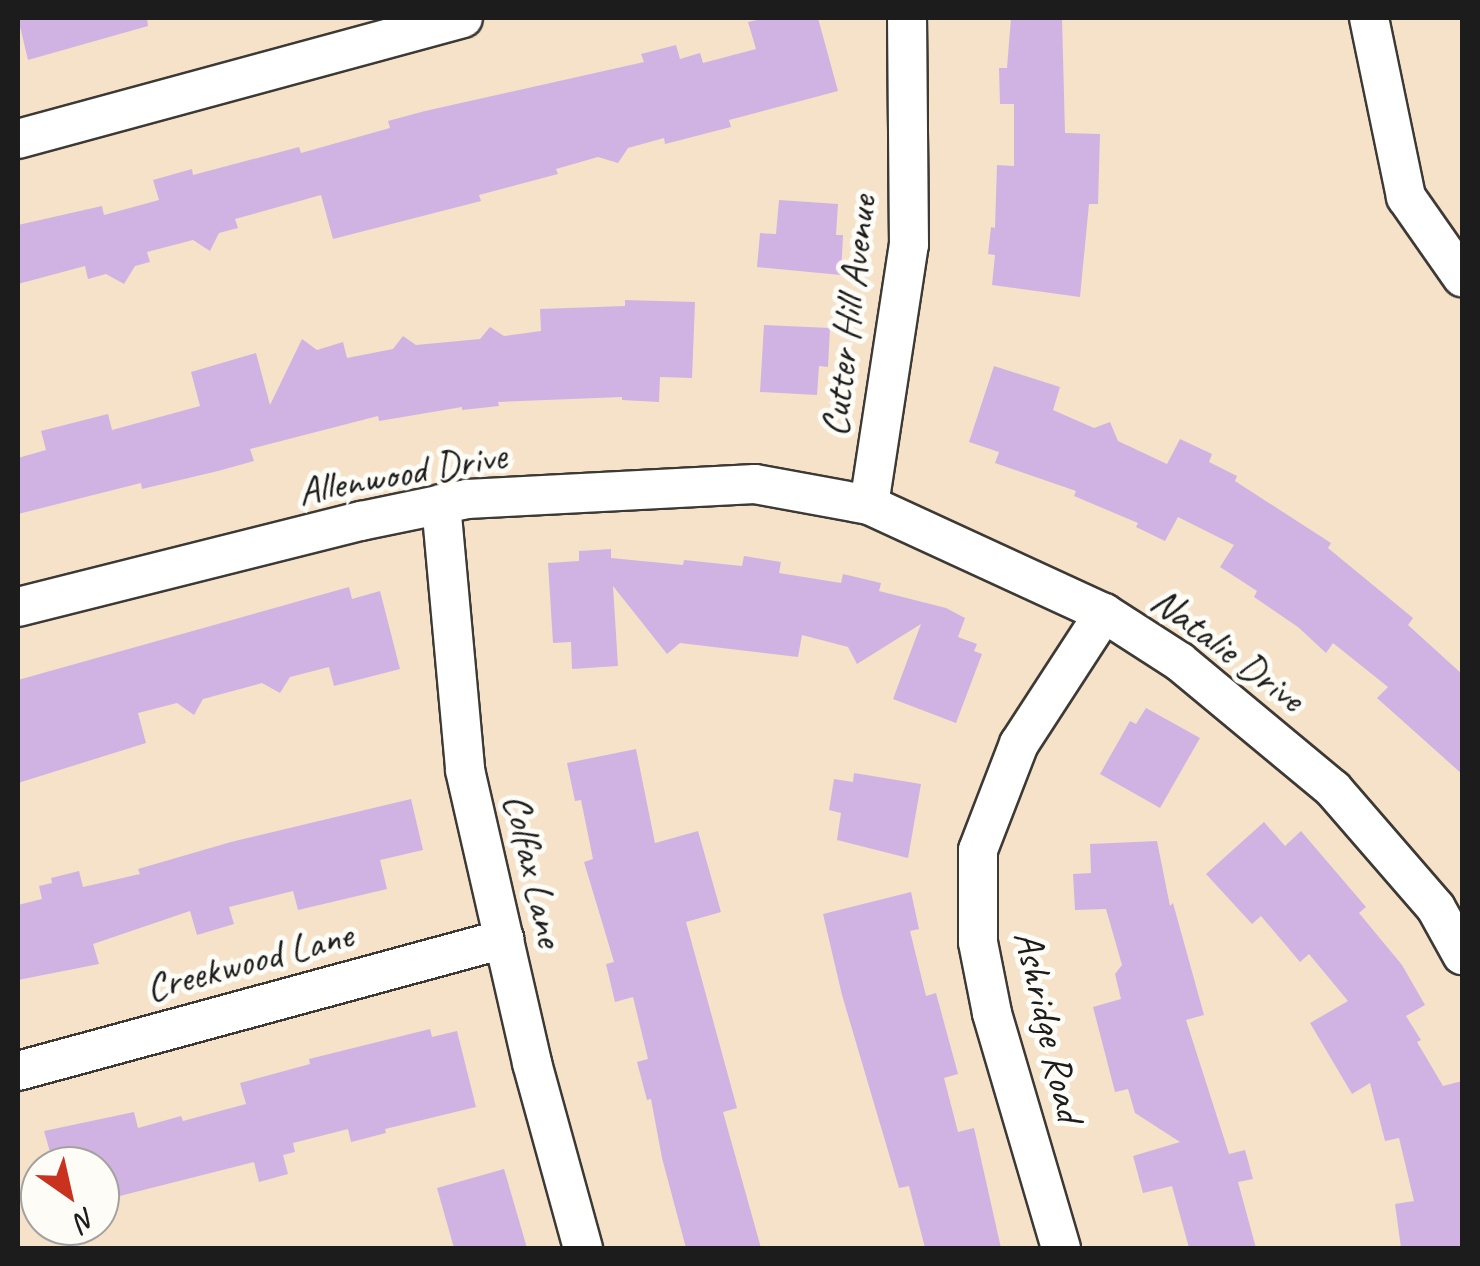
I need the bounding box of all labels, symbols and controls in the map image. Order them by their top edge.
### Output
street label: Cutter Hill Avenue [809,193,887,439]
street label: Allenwood Drive [294,431,510,515]
street label: Natalie Drive [1142,576,1314,722]
street label: Colfax Lane [493,788,575,952]
street label: Creekwood Lane [140,910,358,1012]
street label: Ashridge Road [1004,927,1094,1125]
north arrow [20,1146,120,1246]
text: N [69,1200,103,1239]

